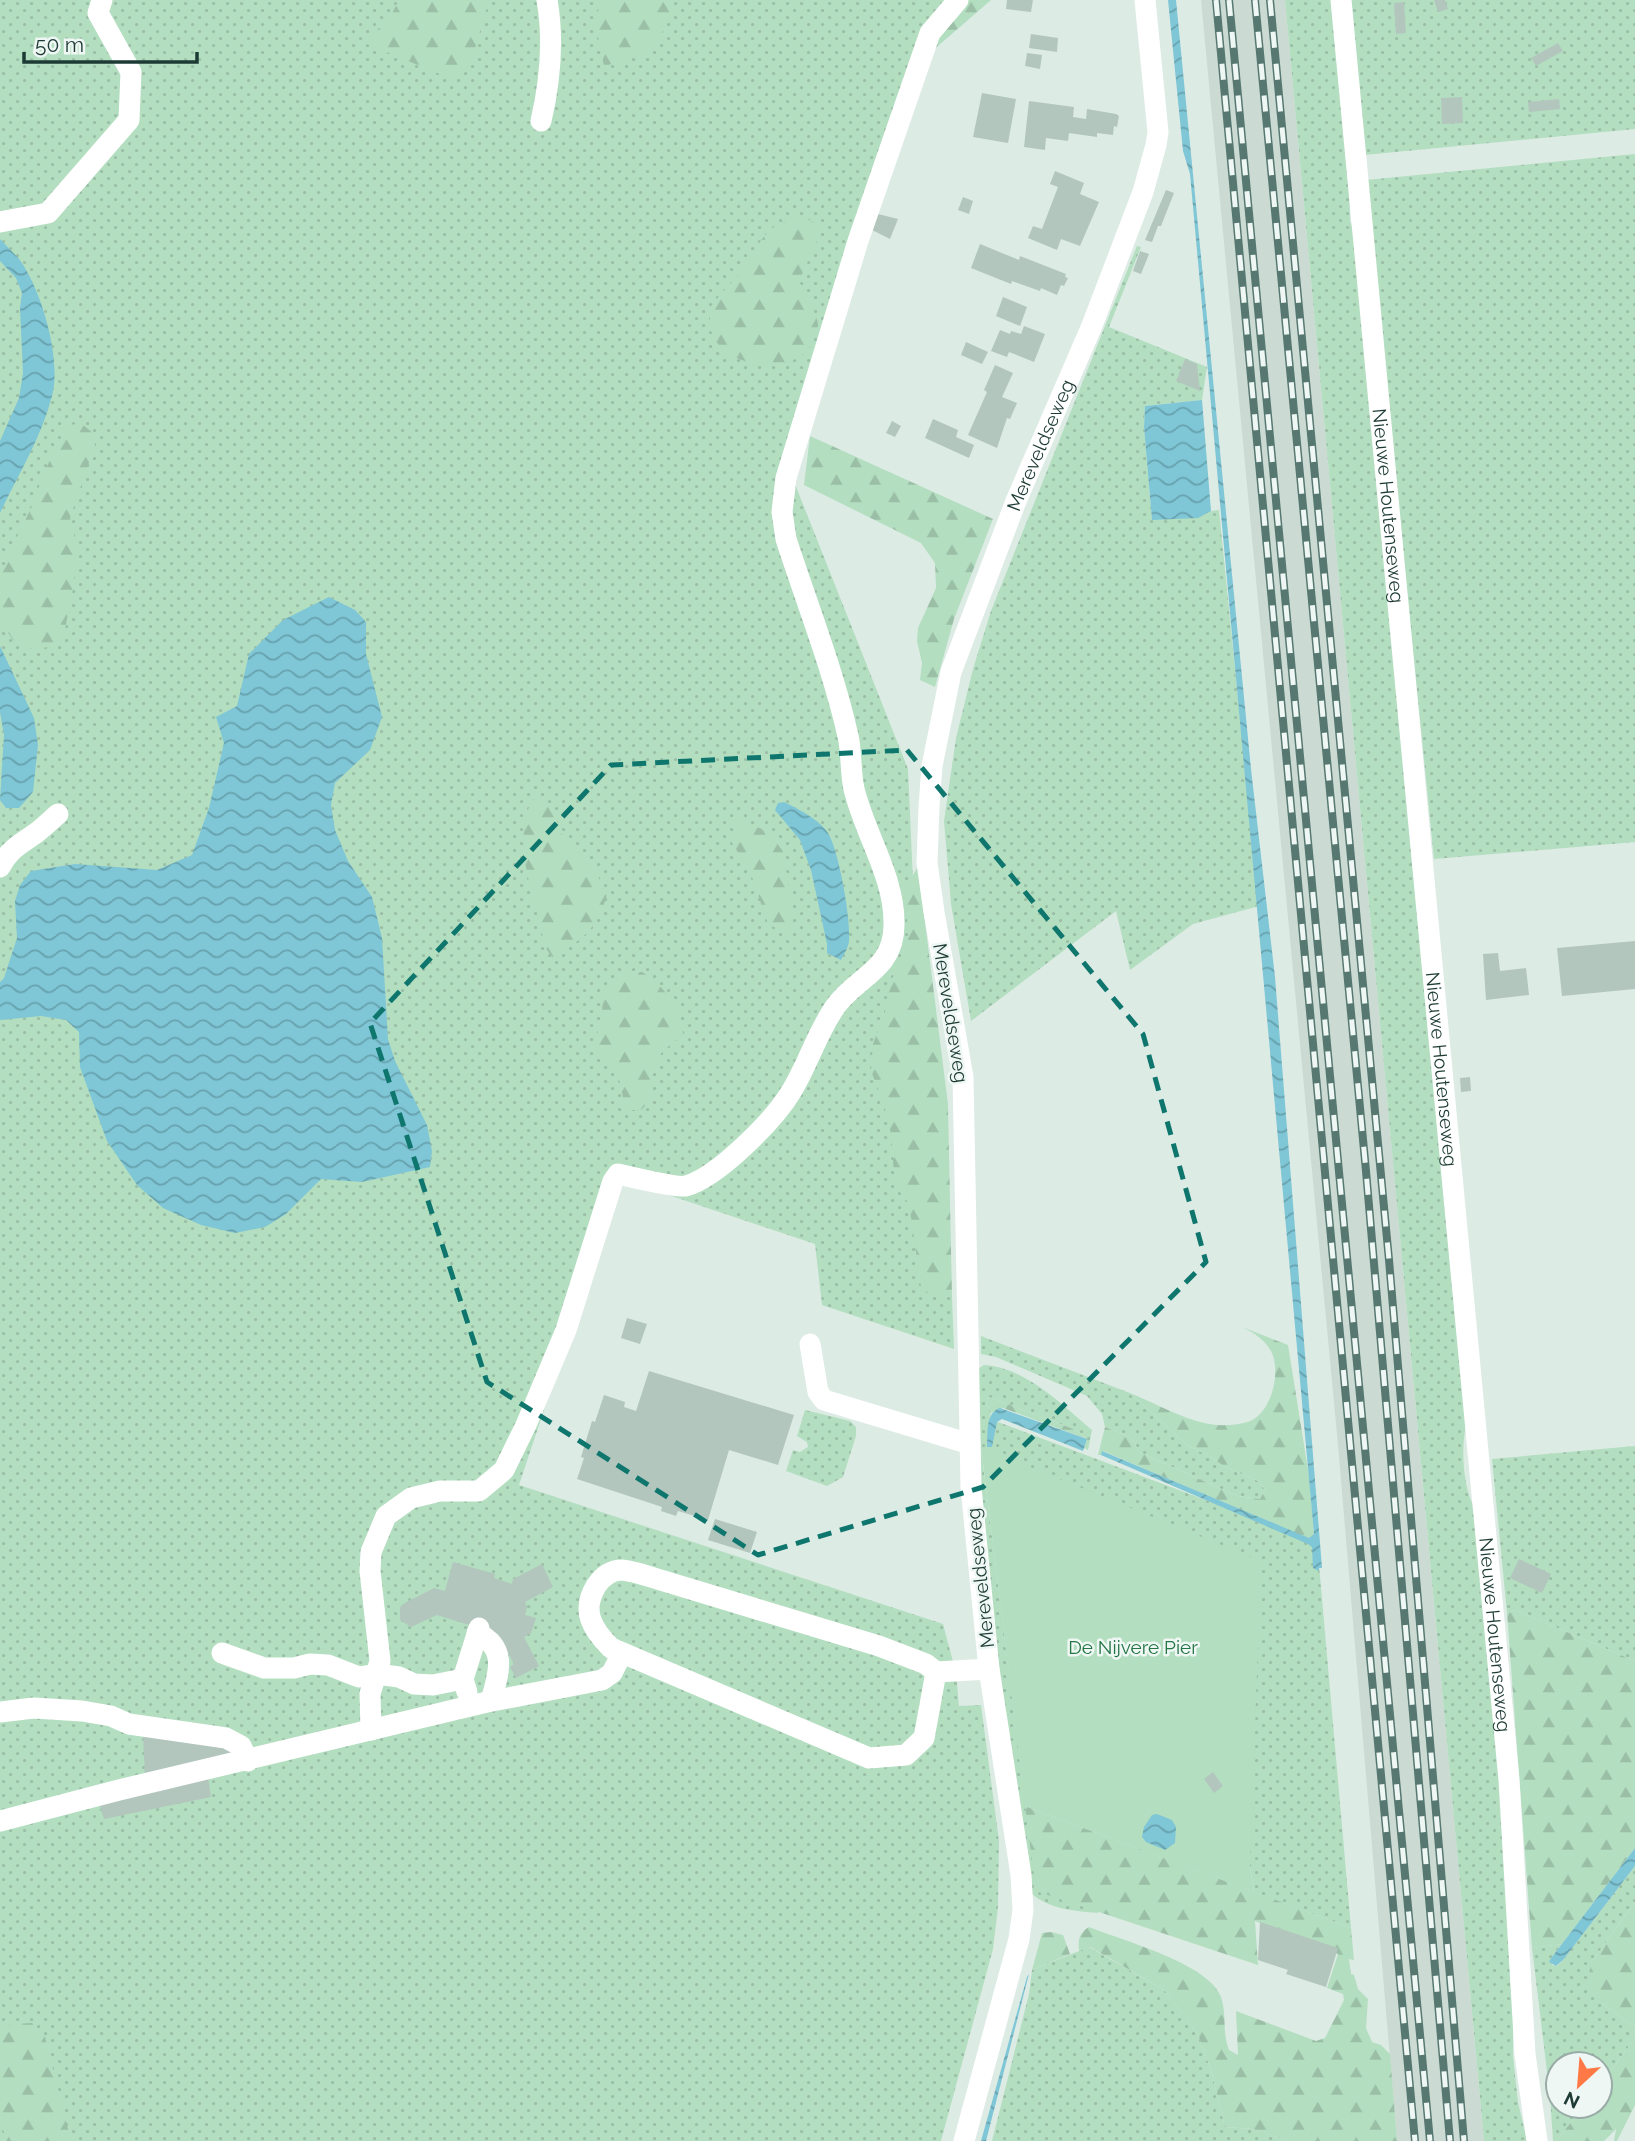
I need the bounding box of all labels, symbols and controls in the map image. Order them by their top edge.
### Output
scale bar [24,21,198,65]
text: 50 m [35,32,84,57]
street label: Mereveldseweg [1002,376,1078,514]
street label: Nieuwe Houtenseweg [1369,407,1409,604]
street label: Mereveldseweg [929,942,973,1084]
street label: Nieuwe Houtenseweg [1422,971,1462,1168]
street label: Mereveldseweg [962,1507,998,1649]
street label: Nieuwe Houtenseweg [1475,1536,1515,1733]
park label: De Nijvere Pier [1068,1636,1198,1658]
north arrow [1544,2050,1614,2120]
text: N [1560,2087,1583,2113]

